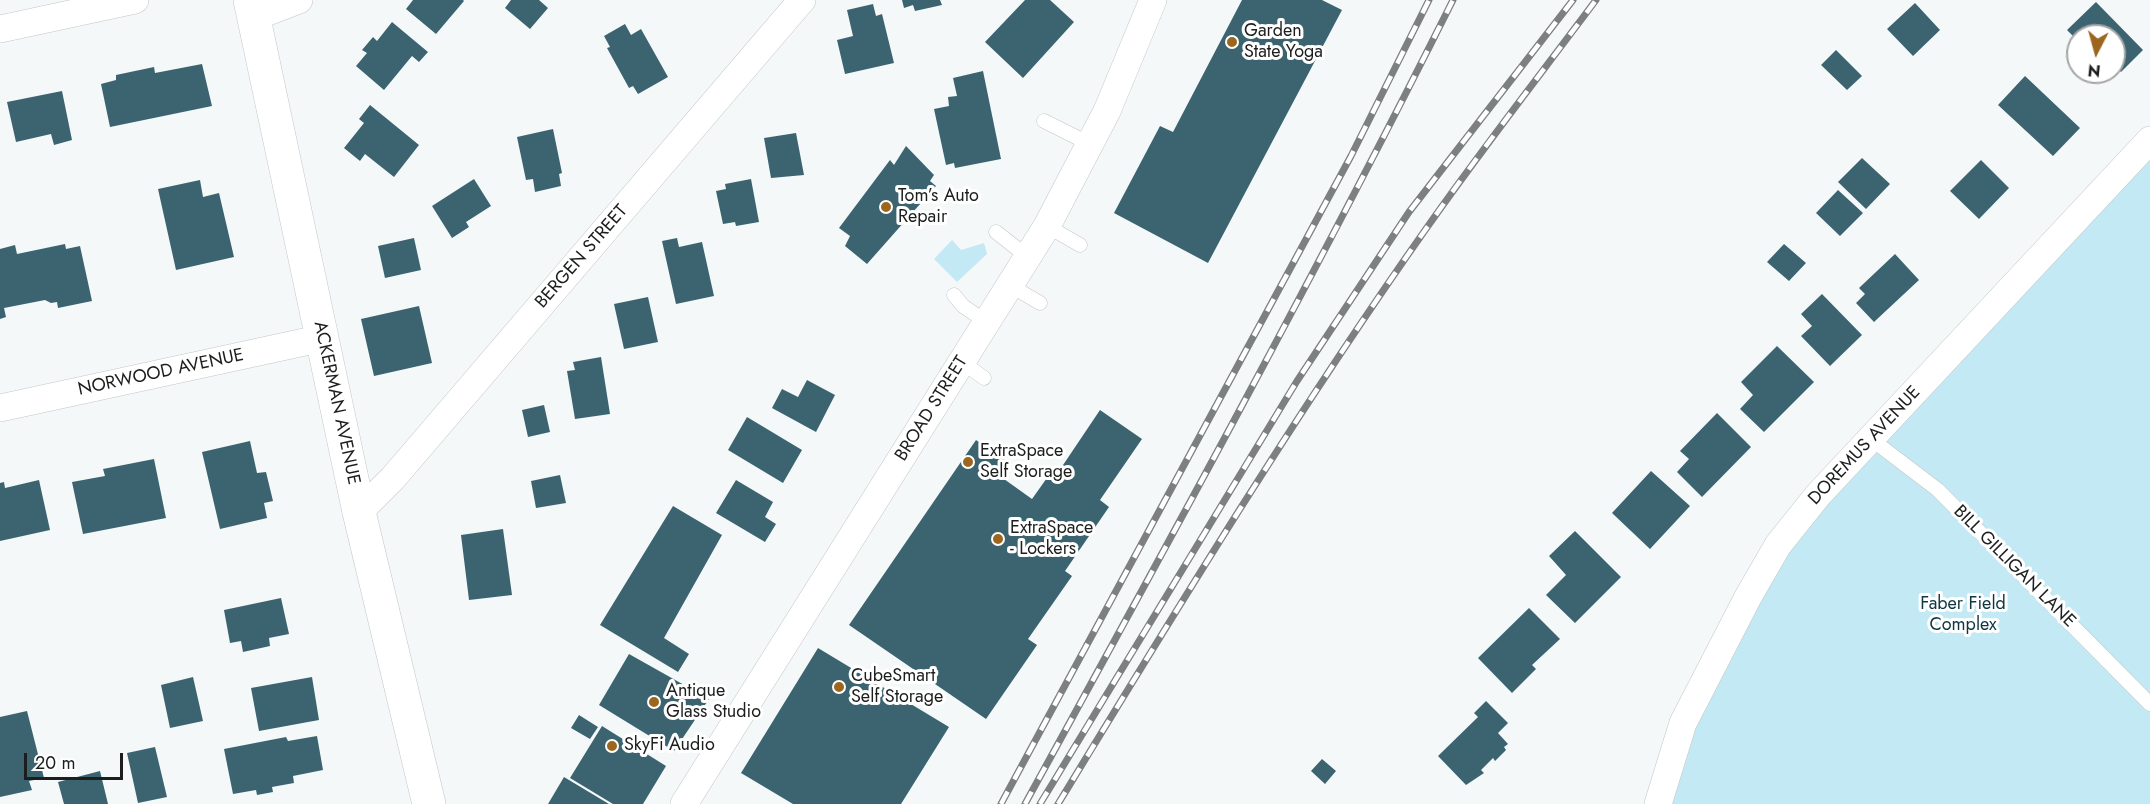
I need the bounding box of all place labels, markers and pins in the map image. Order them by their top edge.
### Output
place label: Garden State Yoga [1244,21,1323,63]
marker: Garden State Yoga [1225,35,1239,49]
place label: Tom’s Auto Repair [898,186,979,228]
marker: Tom’s Auto Repair [879,200,893,214]
place label: ExtraSpace Self Storage [980,441,1072,484]
marker: ExtraSpace Self Storage [961,455,975,469]
place label: ExtraSpace - Lockers [1010,518,1093,560]
marker: ExtraSpace - Lockers [991,532,1005,546]
place label: CubeSmart Self Storage [851,666,943,708]
marker: CubeSmart Self Storage [832,680,846,694]
place label: Antique Glass Studio [666,681,761,724]
marker: Antique Glass Studio [647,695,661,709]
place label: SkyFi Audio [624,735,715,757]
marker: SkyFi Audio [605,739,619,753]

